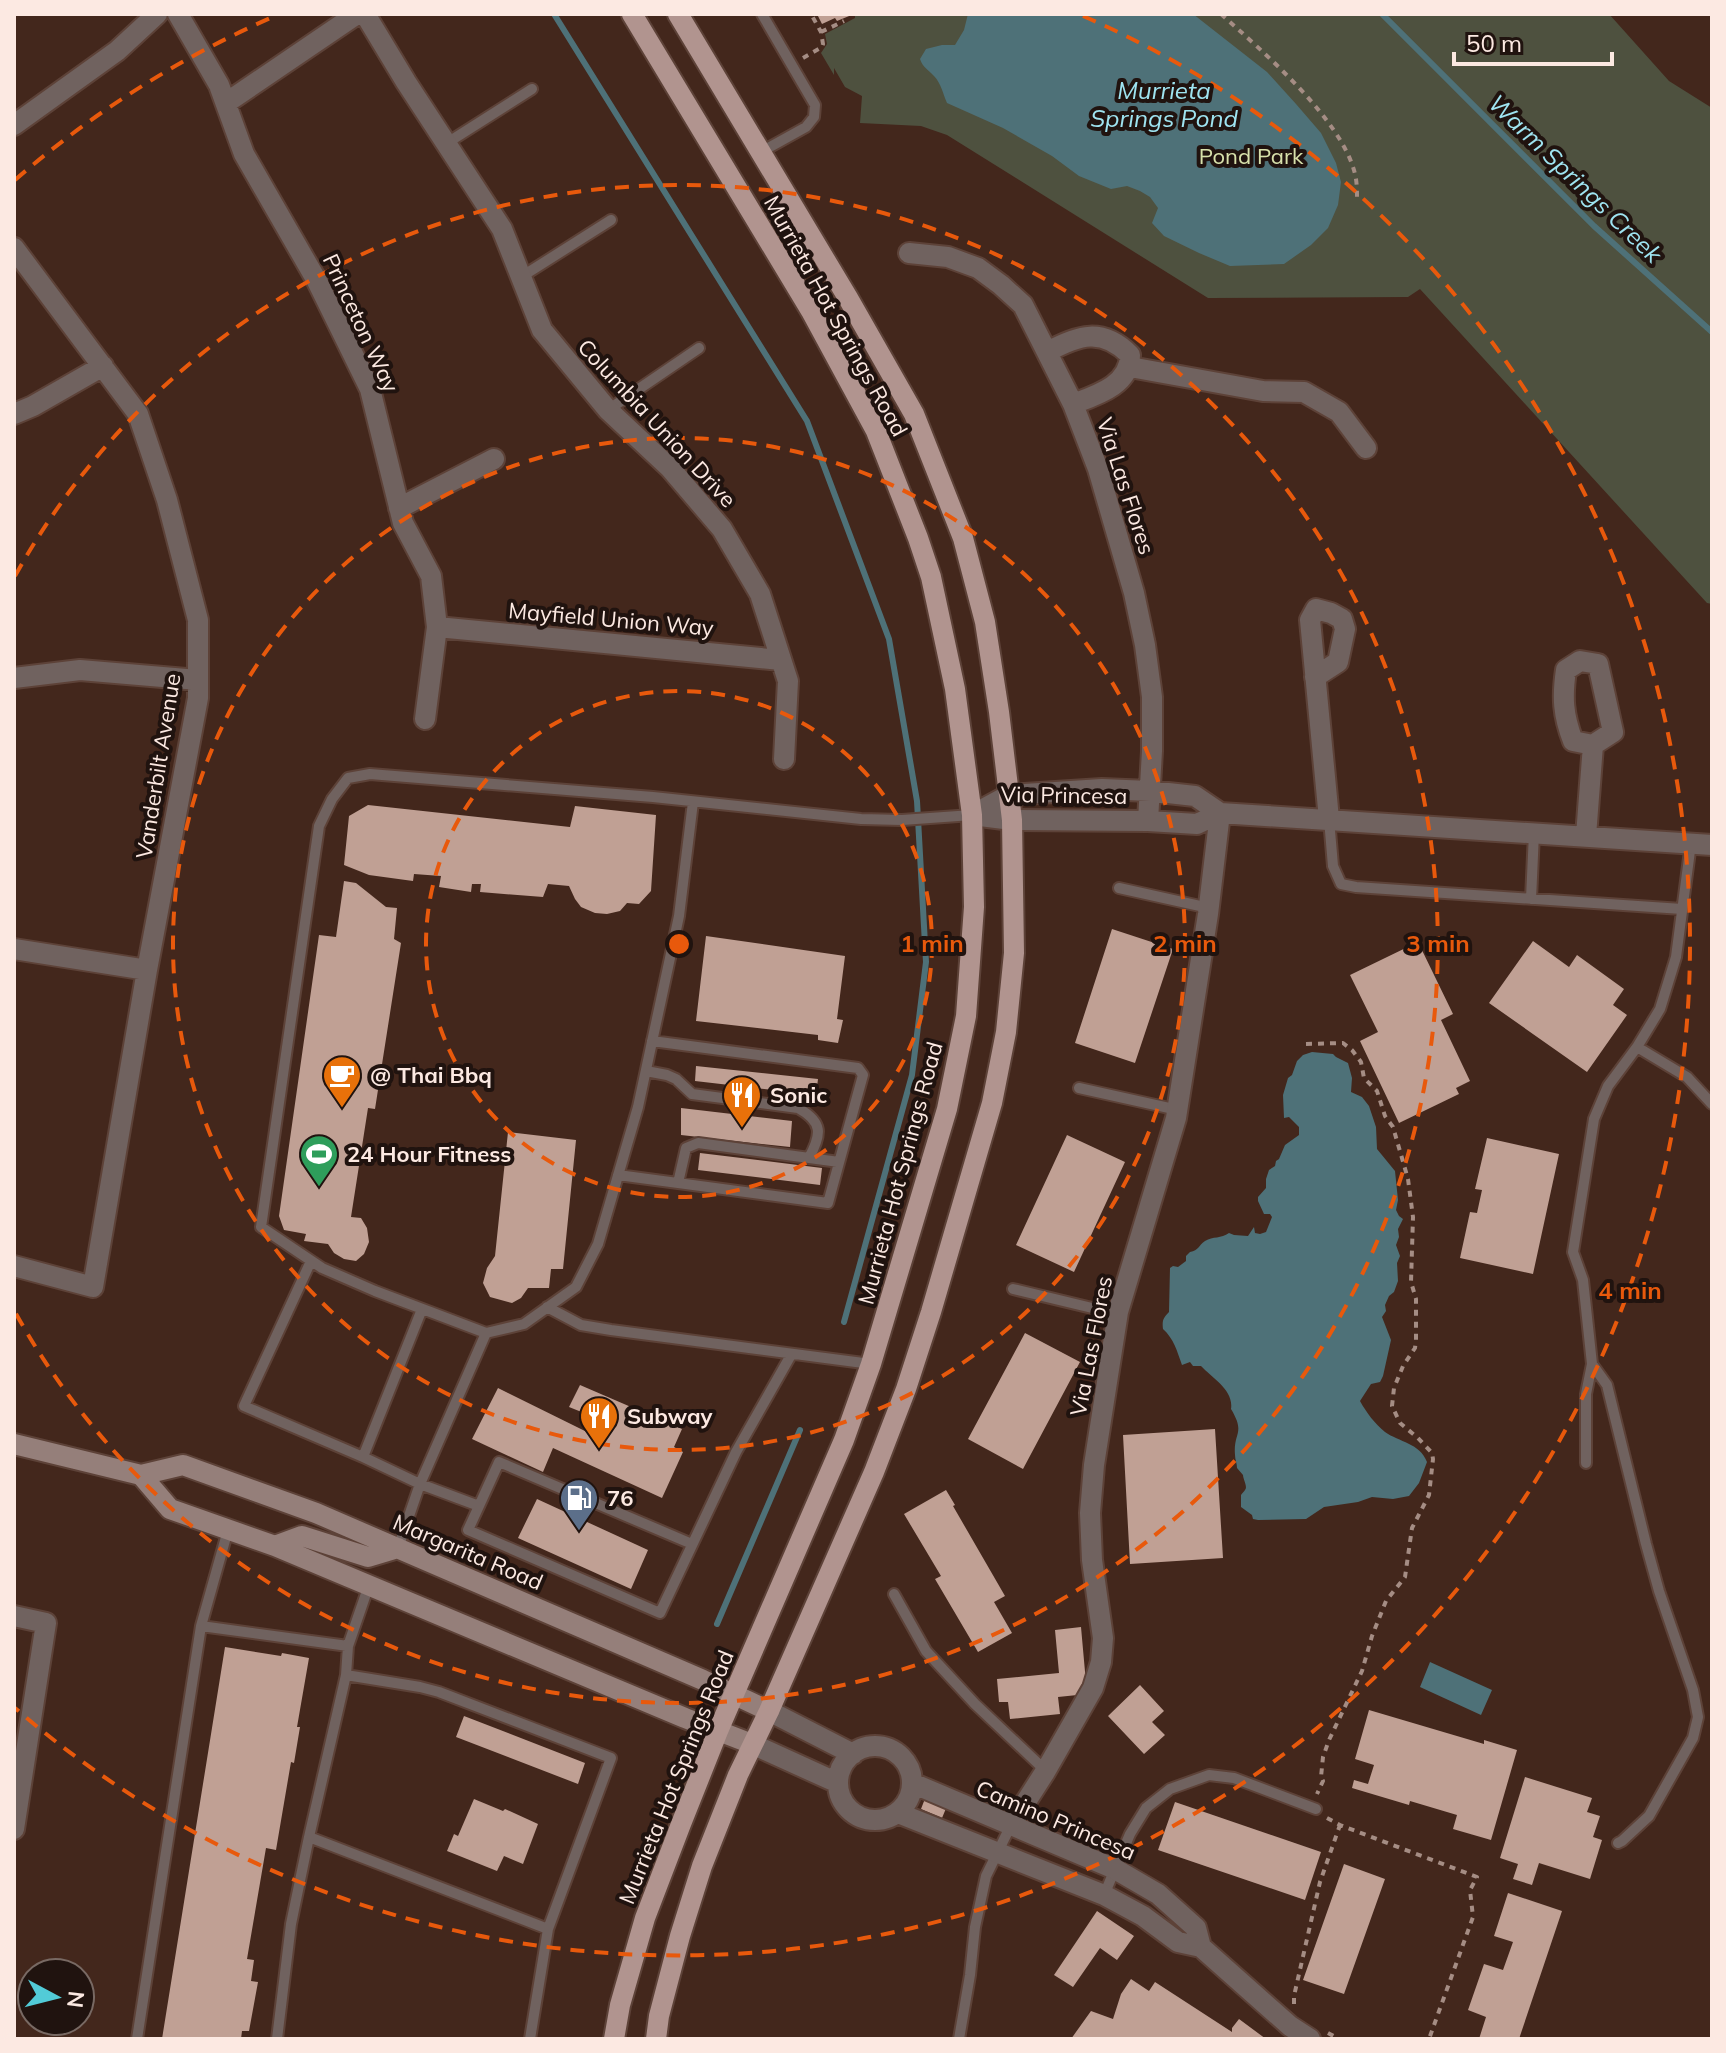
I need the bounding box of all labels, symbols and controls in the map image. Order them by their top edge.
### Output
scale bar [1454,16,1612,66]
text: 50 m [1466,28,1522,58]
water label: Murrieta Springs Pond [1090,75,1238,133]
water label: Warm Springs Creek [1483,88,1669,269]
park label: Pond Park [1199,142,1304,170]
street label: Murrieta Hot Springs Road [758,191,914,441]
street label: Princeton Way [317,249,405,397]
street label: Columbia Union Drive [572,333,742,513]
street label: Via Las Flores [1091,414,1161,558]
street label: Mayfield Union Way [507,596,715,642]
street label: Vanderbilt Avenue [130,671,186,861]
street label: Via Princesa [1001,780,1127,810]
text: 1 min [900,928,964,958]
text: 2 min [1153,928,1217,958]
text: 3 min [1406,928,1470,958]
centre of rings [665,930,693,958]
street label: Murrieta Hot Springs Road [851,1038,949,1308]
cafe icon: @ Thai Bbq [321,1054,363,1109]
place label: @ Thai Bbq [370,1061,492,1089]
restaurant icon: Sonic [721,1074,763,1129]
place label: Sonic [770,1081,827,1109]
sports icon: 24 Hour Fitness [298,1133,340,1188]
place label: 24 Hour Fitness [347,1140,511,1168]
street label: Via Las Flores [1064,1274,1118,1418]
text: 4 min [1598,1275,1662,1305]
restaurant icon: Subway [578,1395,620,1450]
place label: Subway [627,1402,712,1430]
fuel station icon: 76 [558,1477,600,1532]
place label: 76 [607,1484,633,1512]
street label: Margarita Road [389,1508,547,1596]
street label: Murrieta Hot Springs Road [612,1646,740,1908]
street label: Camino Princesa [972,1774,1140,1866]
north arrow [16,1957,96,2037]
text: N [61,1989,91,2009]

